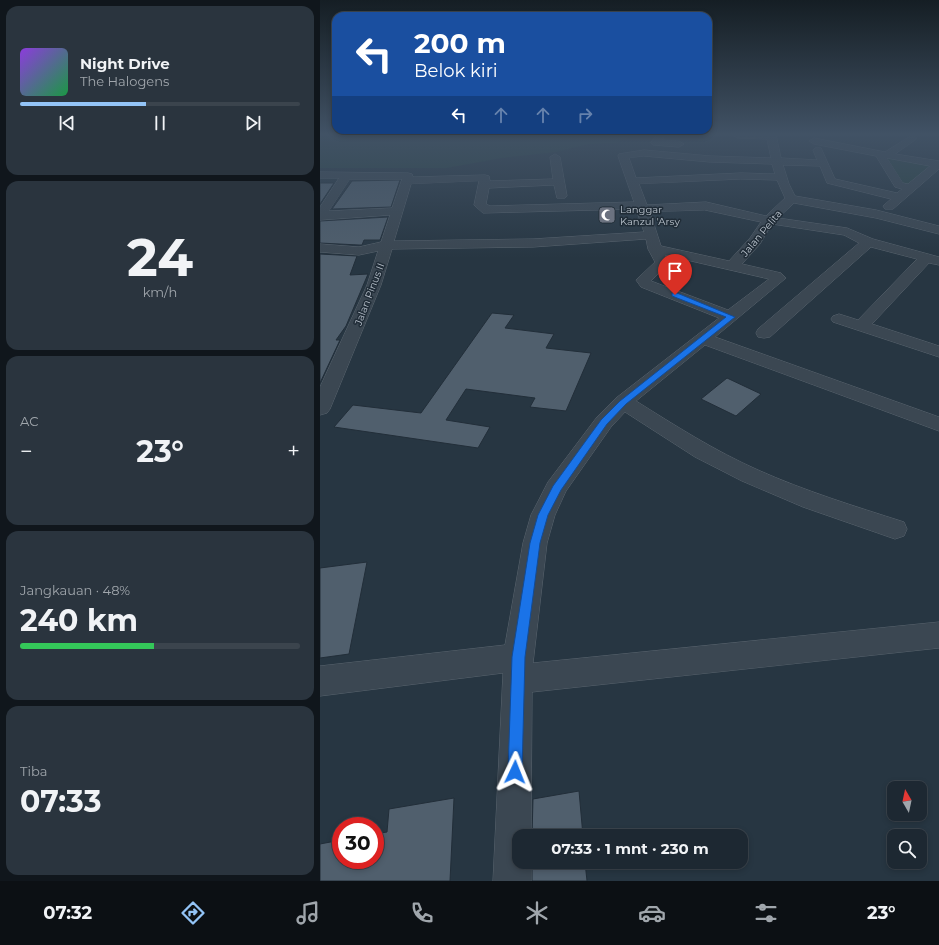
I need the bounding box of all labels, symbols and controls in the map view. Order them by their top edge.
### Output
text: 200 m [414,26,506,60]
icon: left [348,28,400,80]
text: Night Drive [80,54,170,73]
text: Belok kiri [414,60,498,82]
text: The Halogens [80,73,169,89]
icon: left [448,104,470,126]
icon: ahead [490,104,512,126]
icon: ahead [532,104,554,126]
icon: right [574,104,596,126]
icon: previous [56,112,78,134]
icon: pause [149,112,171,134]
icon: next [242,112,264,134]
place label: Langgar Kanzul 'Arsy [620,203,680,228]
mosque icon: Langgar Kanzul 'Arsy [597,205,617,225]
street label: Jalan Pelita [737,207,785,260]
text: 24 [127,226,193,289]
pin [658,254,692,295]
icon: arrive [664,260,686,282]
street label: Jalan Pinus II [351,261,387,328]
text: km/h [143,284,177,300]
text: AC [20,413,38,429]
text: 23° [136,433,184,470]
text: − [20,438,33,465]
text: + [287,438,300,465]
text: Jangkauan · 48% [20,582,130,598]
text: 240 km [20,602,138,639]
position arrow [494,751,536,793]
text: Tiba [20,763,47,779]
north arrow [887,781,927,821]
map controls [887,781,927,869]
text: 07:33 [20,783,102,820]
speed limit sign: 30 [332,817,384,869]
button: search [887,829,927,869]
text: 07:33 · 1 mnt · 230 m [551,839,709,858]
icon: directions [179,899,207,927]
icon: music [294,899,322,927]
icon: phone [408,899,436,927]
icon: climate [523,899,551,927]
icon: car [638,899,666,927]
icon: filters [752,899,780,927]
text: 07:32 [43,902,92,924]
text: 23° [867,902,896,924]

